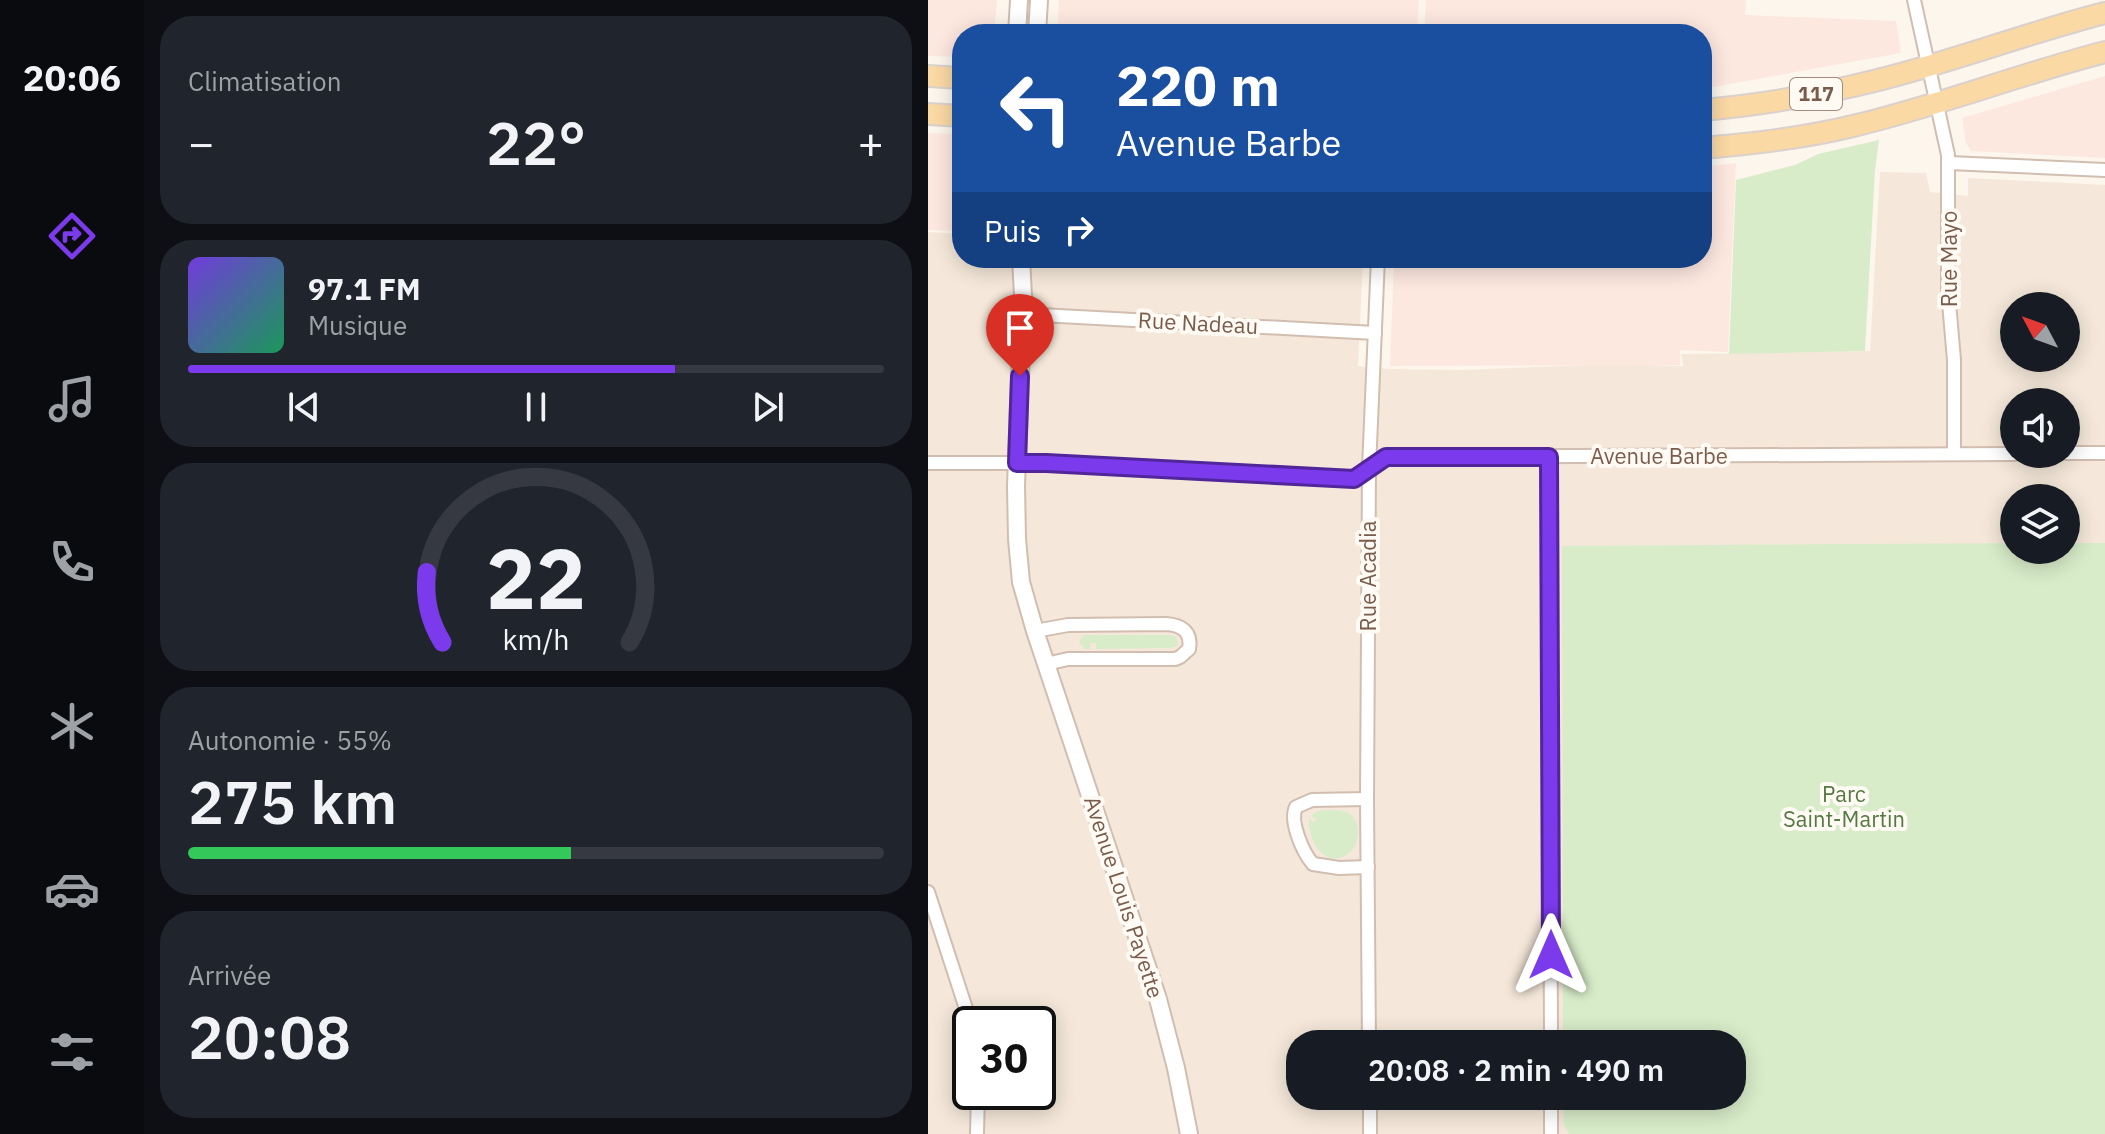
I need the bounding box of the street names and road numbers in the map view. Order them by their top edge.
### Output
road number: 117 [1790,78,1842,110]
street label: Rue Mayo [1934,211,1963,307]
street label: Rue Nadeau [1137,305,1259,340]
street label: Avenue Barbe [1590,441,1728,470]
street label: Rue Acadia [1353,520,1382,631]
street label: Avenue Louis Payette [1078,792,1171,1001]

